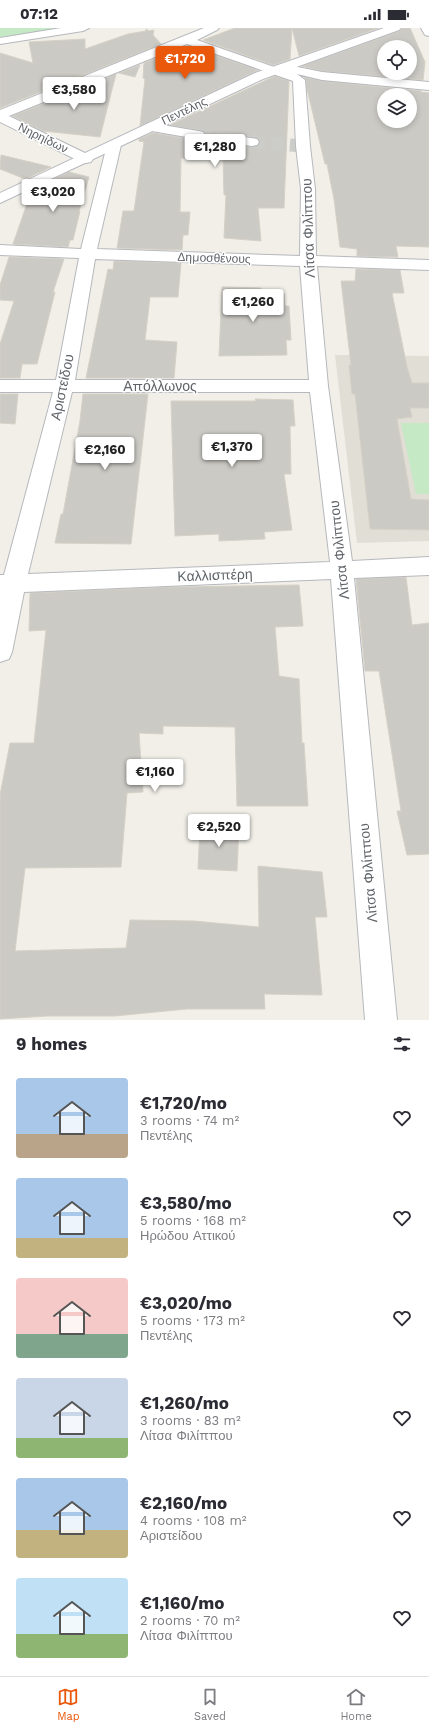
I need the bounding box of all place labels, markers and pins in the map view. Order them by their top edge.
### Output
pin: €1,720 [152,46,218,80]
pin: €3,580 [41,77,107,111]
pin: €1,280 [182,134,248,168]
pin: €3,020 [20,179,86,213]
pin: €1,260 [220,289,286,323]
pin: €1,370 [199,434,265,468]
pin: €2,160 [72,437,138,471]
pin: €1,160 [122,759,188,793]
pin: €2,520 [186,814,252,848]

